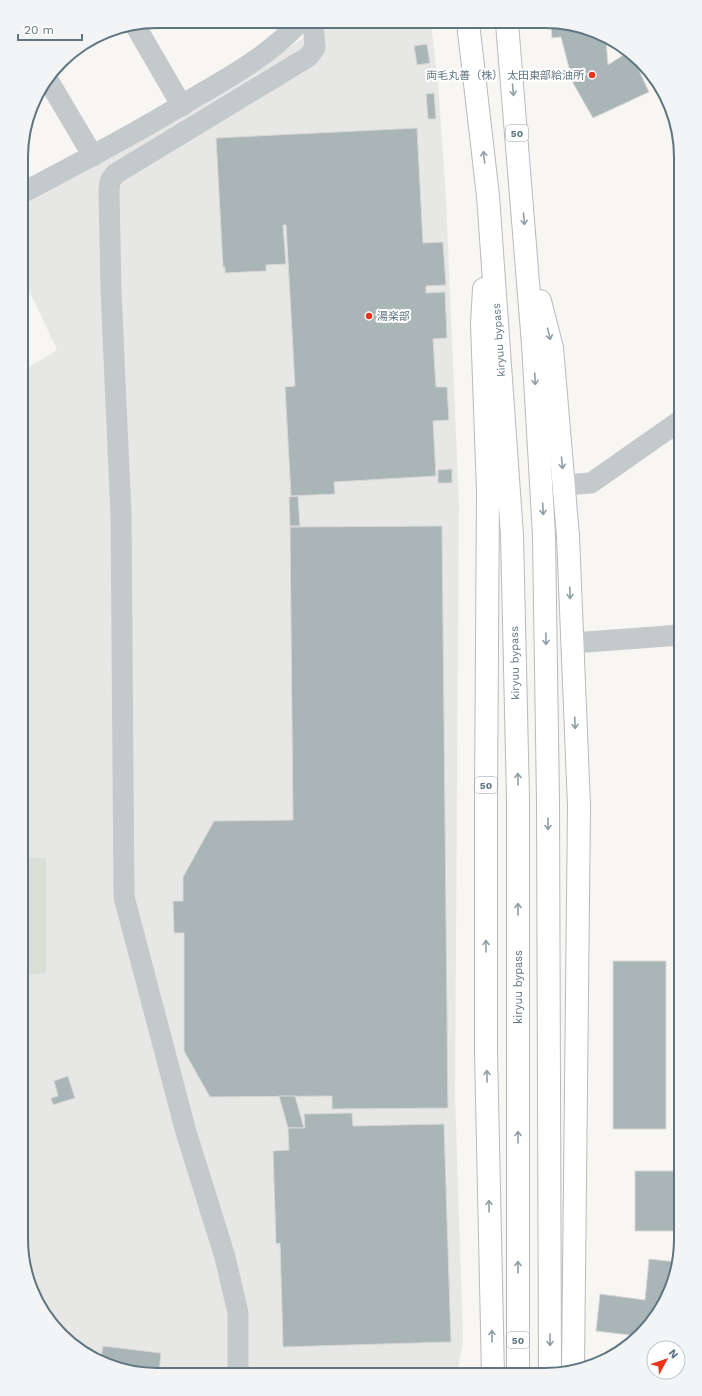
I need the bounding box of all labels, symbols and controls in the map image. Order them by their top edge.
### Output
scale bar [18,16,82,42]
text: 20 m [24,23,54,37]
place label: 両毛丸善（株） 太田東部給油所 [426,69,585,82]
marker: 両毛丸善（株） 太田東部給油所 [587,70,597,80]
one-way arrow [510,83,517,96]
road number: 50 [506,125,528,141]
one-way arrow [480,151,487,164]
one-way arrow [520,213,527,226]
street label: kiryuu bypass [490,303,508,377]
place label: 湯楽部 [377,310,410,323]
marker: 湯楽部 [364,311,374,321]
one-way arrow [545,327,553,340]
one-way arrow [532,372,539,385]
one-way arrow [558,456,565,469]
one-way arrow [539,502,546,515]
one-way arrow [566,586,574,599]
street label: kiryuu bypass [508,626,522,700]
one-way arrow [542,632,550,645]
one-way arrow [572,716,579,729]
one-way arrow [514,773,521,786]
road number: 50 [475,777,497,793]
one-way arrow [544,817,552,830]
one-way arrow [514,903,522,916]
one-way arrow [482,940,490,953]
street label: kiryuu bypass [512,950,525,1024]
one-way arrow [483,1070,490,1083]
one-way arrow [514,1131,522,1144]
one-way arrow [485,1200,493,1213]
one-way arrow [514,1261,522,1274]
one-way arrow [488,1330,496,1343]
road number: 50 [507,1332,529,1348]
one-way arrow [546,1333,554,1346]
north arrow [646,1340,686,1380]
text: N [666,1347,681,1361]

